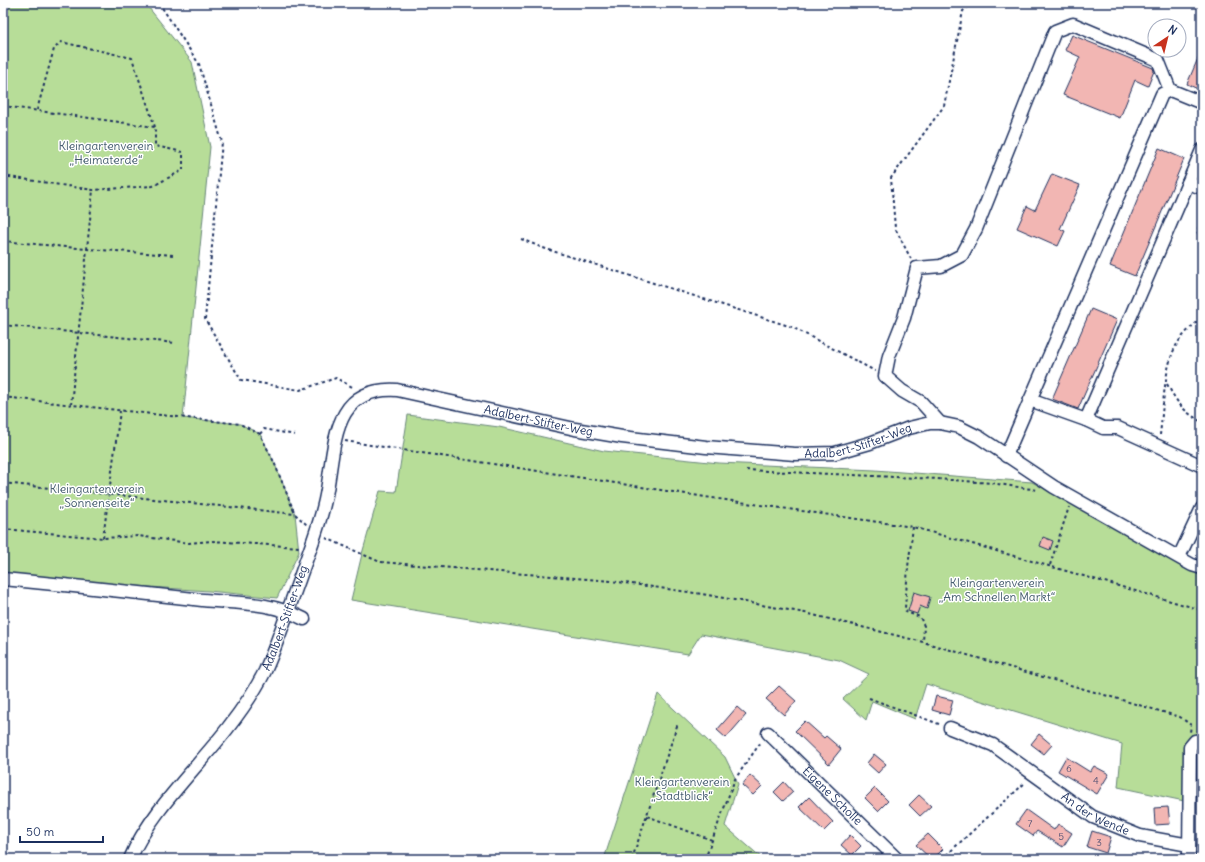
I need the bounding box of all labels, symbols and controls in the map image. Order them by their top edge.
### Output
north arrow [1147,18,1187,58]
text: N [1166,22,1180,38]
park label: Kleingartenverein „Heimaterde“ [59,138,153,167]
street label: Adalbert-Stifter-Weg [483,401,594,439]
street label: Adalbert-Stifter-Weg [804,420,914,461]
park label: Kleingartenverein „Sonnenseite“ [50,481,144,510]
street label: Adalbert-Stifter-Weg [258,563,311,673]
park label: Kleingartenverein „Am Schnellen Markt“ [939,575,1056,604]
house number: 6 [1066,762,1072,775]
street label: Eigene Scholle [800,763,866,828]
park label: Kleingartenverein „Stadtblick“ [635,774,729,803]
house number: 4 [1093,774,1099,787]
street label: An der Wende [1058,789,1132,838]
house number: 7 [1028,817,1033,830]
scale bar [20,818,103,844]
text: 50 m [26,824,55,839]
house number: 5 [1058,830,1064,843]
house number: 3 [1096,836,1102,849]

